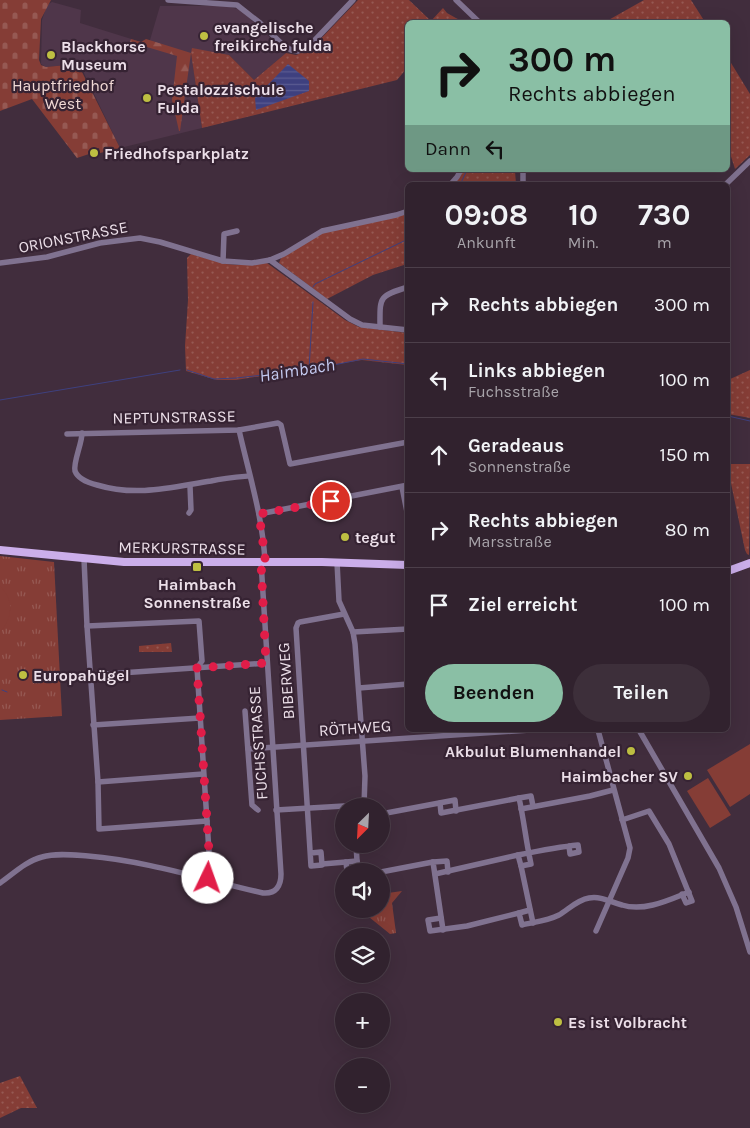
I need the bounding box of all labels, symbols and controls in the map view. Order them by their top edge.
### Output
place label: evangelische freikirche fulda [214,18,332,55]
marker: evangelische freikirche fulda [198,30,210,42]
place label: Blackhorse Museum [61,37,146,74]
text: 300 m [508,39,616,80]
icon: right [425,40,490,105]
marker: Blackhorse Museum [45,49,57,61]
park label: Hauptfriedhof West [12,76,115,113]
place label: Pestalozzischule Fulda [157,80,284,117]
text: Rechts abbiegen [508,81,676,107]
marker: Pestalozzischule Fulda [141,92,153,104]
icon: left [481,135,509,163]
text: Dann [425,138,471,160]
place label: Friedhofsparkplatz [104,144,249,163]
marker: Friedhofsparkplatz [88,147,100,159]
text: 09:08 [444,197,528,233]
text: 10 [568,197,598,233]
text: 730 [638,197,691,233]
street label: ORIONSTRASSE [17,217,129,257]
text: Ankunft [457,233,516,252]
text: Min. [568,233,598,252]
text: m [657,233,672,252]
icon: right [425,291,453,319]
text: Rechts abbiegen [468,294,618,316]
text: 300 m [654,294,710,316]
water label: Haimbach [257,353,337,387]
text: Links abbiegen [468,360,605,382]
icon: left [425,366,453,394]
text: 100 m [659,369,710,391]
text: Fuchsstraße [468,382,559,401]
street label: NEPTUNSTRASSE [112,406,236,428]
text: Geradeaus [468,435,564,457]
icon: ahead [425,441,453,469]
text: 150 m [659,444,710,466]
text: Sonnenstraße [468,457,571,476]
pin [310,480,352,522]
icon: arrive [317,487,345,515]
text: Rechts abbiegen [468,510,618,532]
icon: right [425,516,453,544]
text: 80 m [665,519,710,541]
place label: tegut [355,528,395,547]
marker: tegut [339,531,351,543]
text: Marsstraße [468,532,552,551]
street label: MERKURSTRASSE [118,537,246,559]
marker: Haimbach Sonnenstraße [191,561,203,573]
place label: Haimbach Sonnenstraße [144,575,250,612]
icon: arrive [425,591,453,619]
text: Ziel erreicht [468,594,578,616]
text: 100 m [659,594,710,616]
street label: BIBERWEG [274,642,298,720]
button: Beenden [425,664,563,722]
button: Teilen [573,664,710,722]
place label: Europahügel [33,666,130,685]
marker: Europahügel [17,669,29,681]
street label: FUCHSSTRASSE [245,685,271,801]
street label: RÖTHWEG [318,716,392,740]
place label: Akbulut Blumenhandel [445,742,621,761]
marker: Akbulut Blumenhandel [625,745,637,757]
place label: Haimbacher SV [561,767,678,786]
marker: Haimbacher SV [682,770,694,782]
north arrow [335,798,390,852]
map controls [335,798,390,1113]
position arrow [181,851,233,903]
button: sound [335,863,390,918]
button: layers [335,928,390,983]
button: + [335,993,390,1048]
place label: Es ist Volbracht [568,1013,687,1032]
marker: Es ist Volbracht [552,1016,564,1028]
button: − [335,1058,390,1113]

